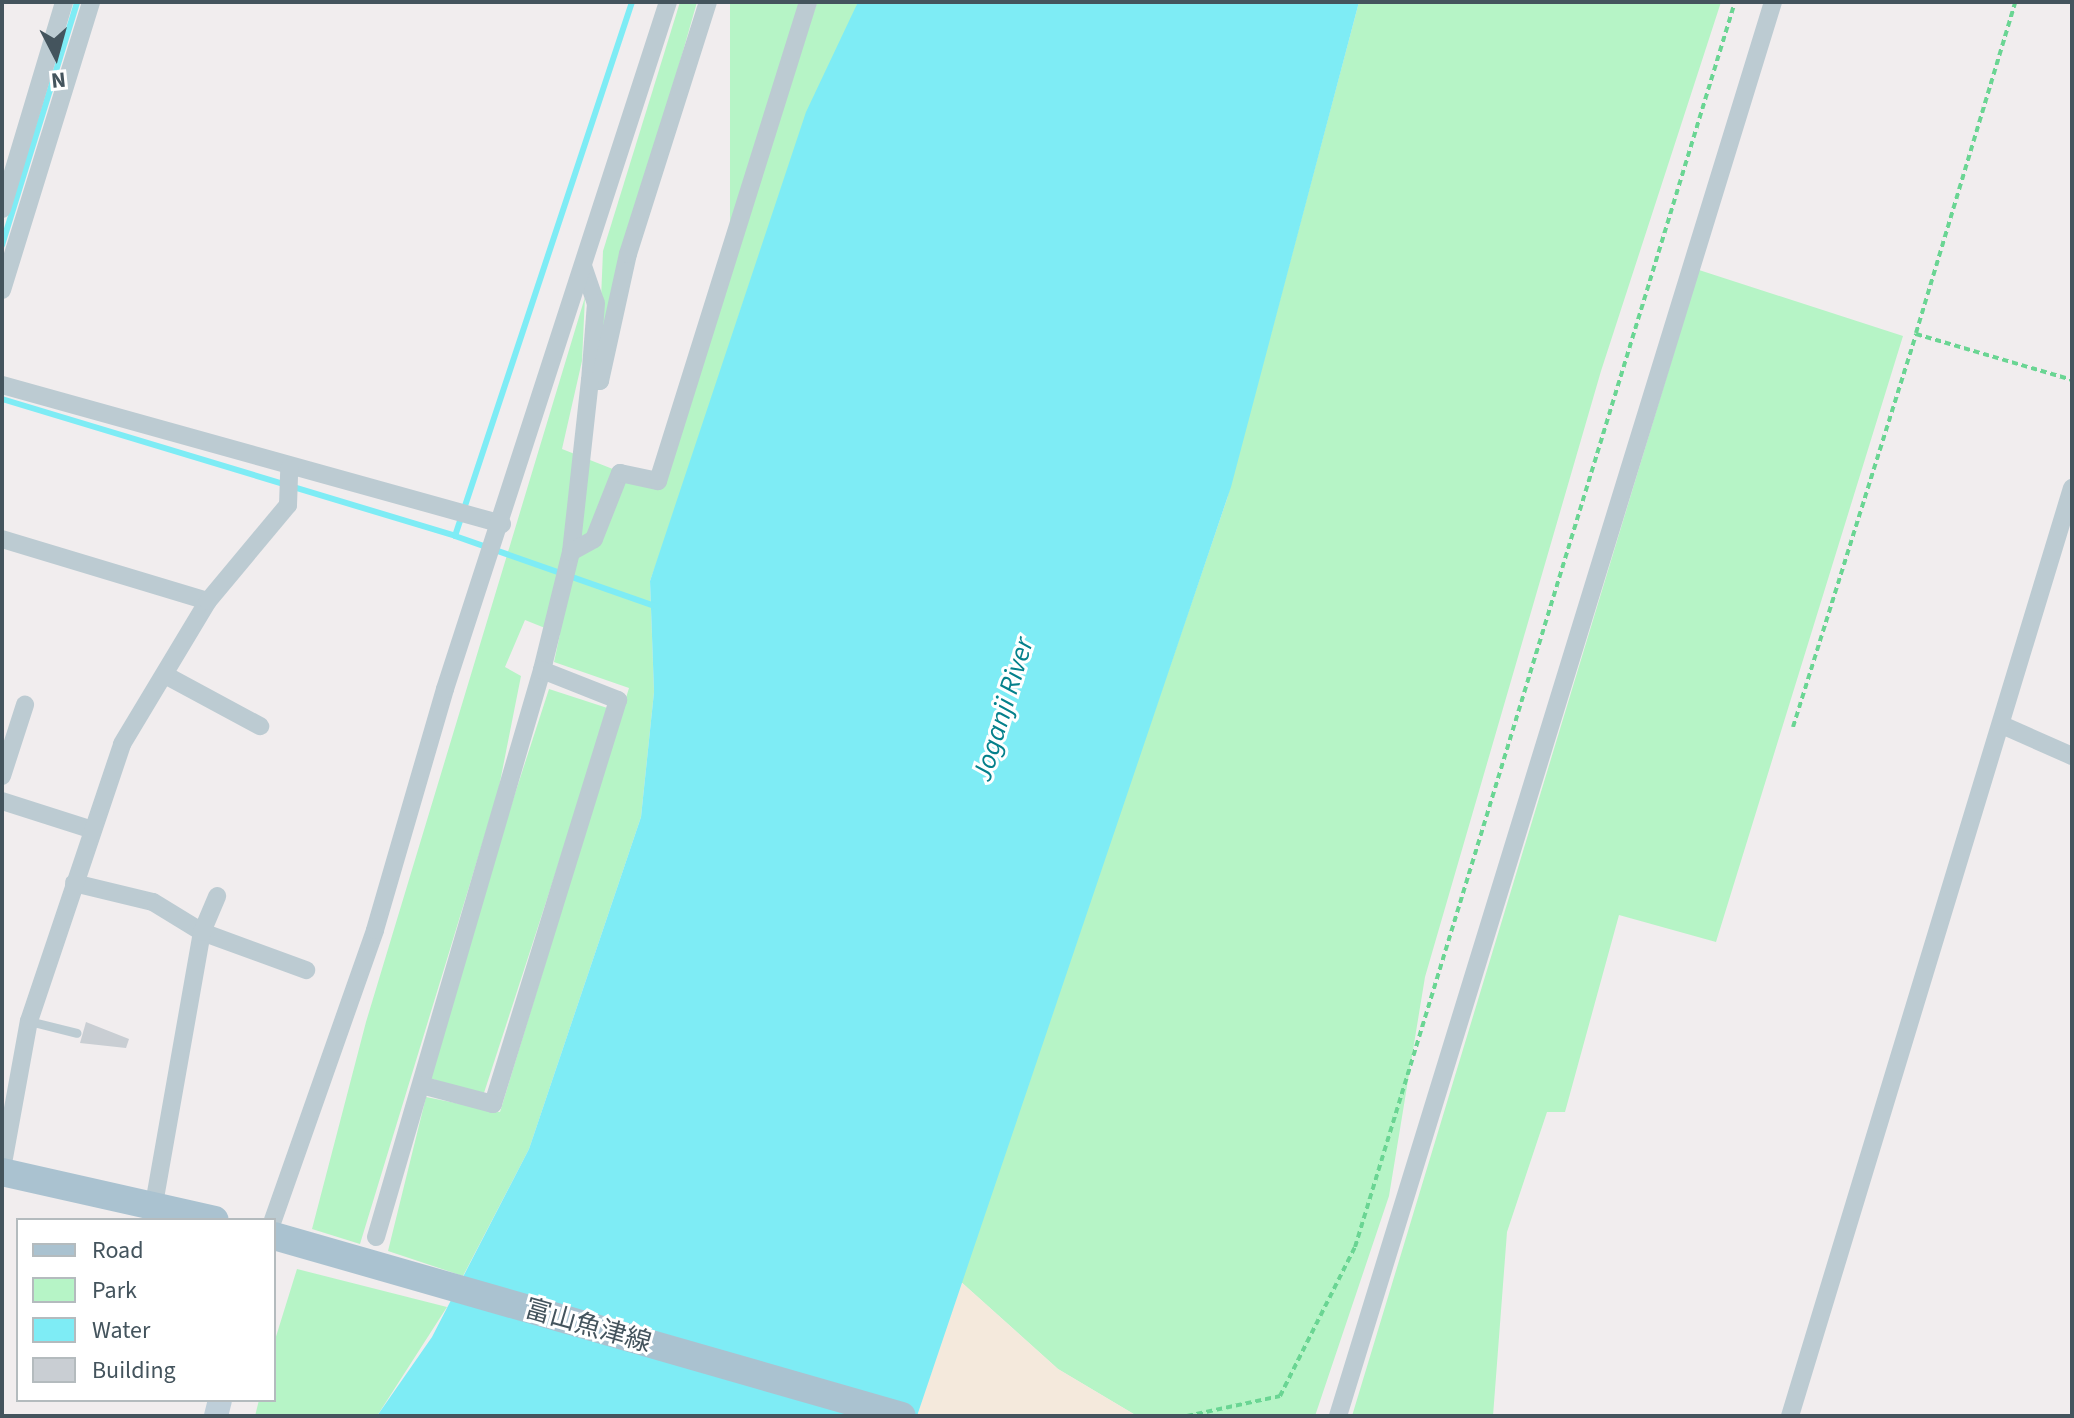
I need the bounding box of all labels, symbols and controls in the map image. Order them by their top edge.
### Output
north arrow [16,16,96,96]
text: N [50,63,67,97]
water label: Joganji River [965,633,1041,785]
legend [16,1218,276,1402]
text: Road [92,1233,144,1268]
text: Park [92,1273,137,1308]
street label: 富山魚津線 [521,1293,655,1359]
text: Water [92,1313,150,1348]
text: Building [92,1353,176,1388]

